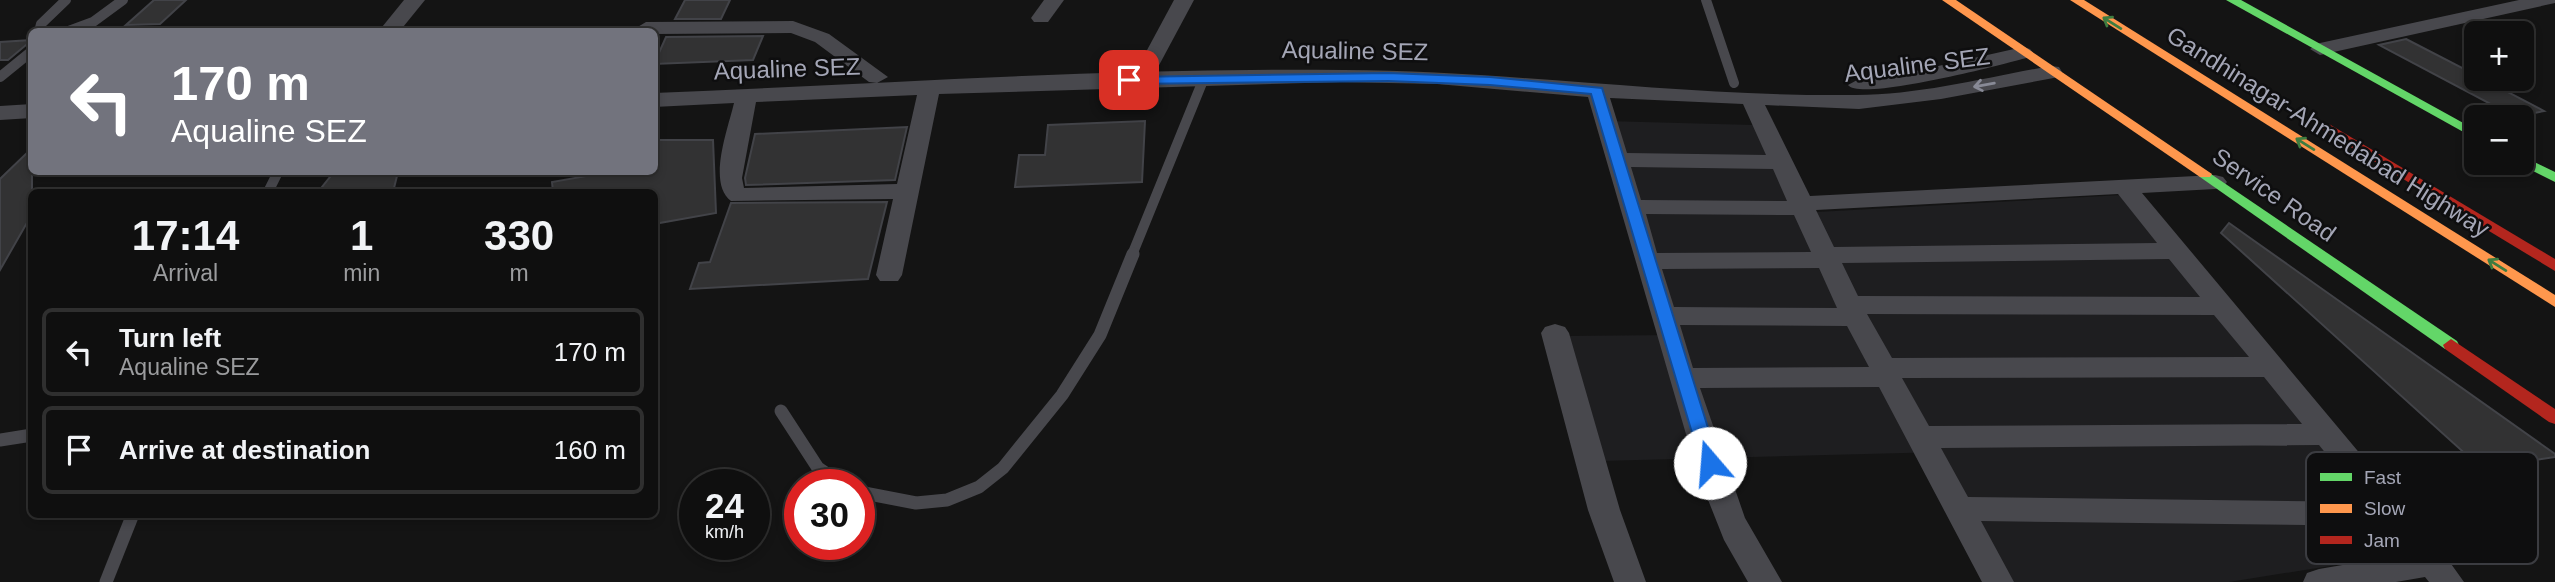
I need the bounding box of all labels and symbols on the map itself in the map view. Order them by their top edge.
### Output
one-way arrow [2103,15,2123,29]
street label: Gandhinagar-Ahmedabad Highway [2162,21,2494,242]
street label: Aqualine SEZ [1281,36,1429,65]
street label: Aqualine SEZ [1842,42,1991,87]
pin [1099,50,1159,110]
street label: Aqualine SEZ [713,52,861,85]
one-way arrow [1973,78,1996,92]
one-way arrow [2295,137,2315,151]
street label: Service Road [2208,142,2341,247]
one-way arrow [2488,258,2508,272]
position arrow [1673,426,1747,500]
legend [2306,452,2538,564]
text: Fast [2364,467,2402,488]
speed limit sign: 30 [784,469,875,560]
text: Slow [2364,498,2405,519]
text: Jam [2364,530,2400,551]

